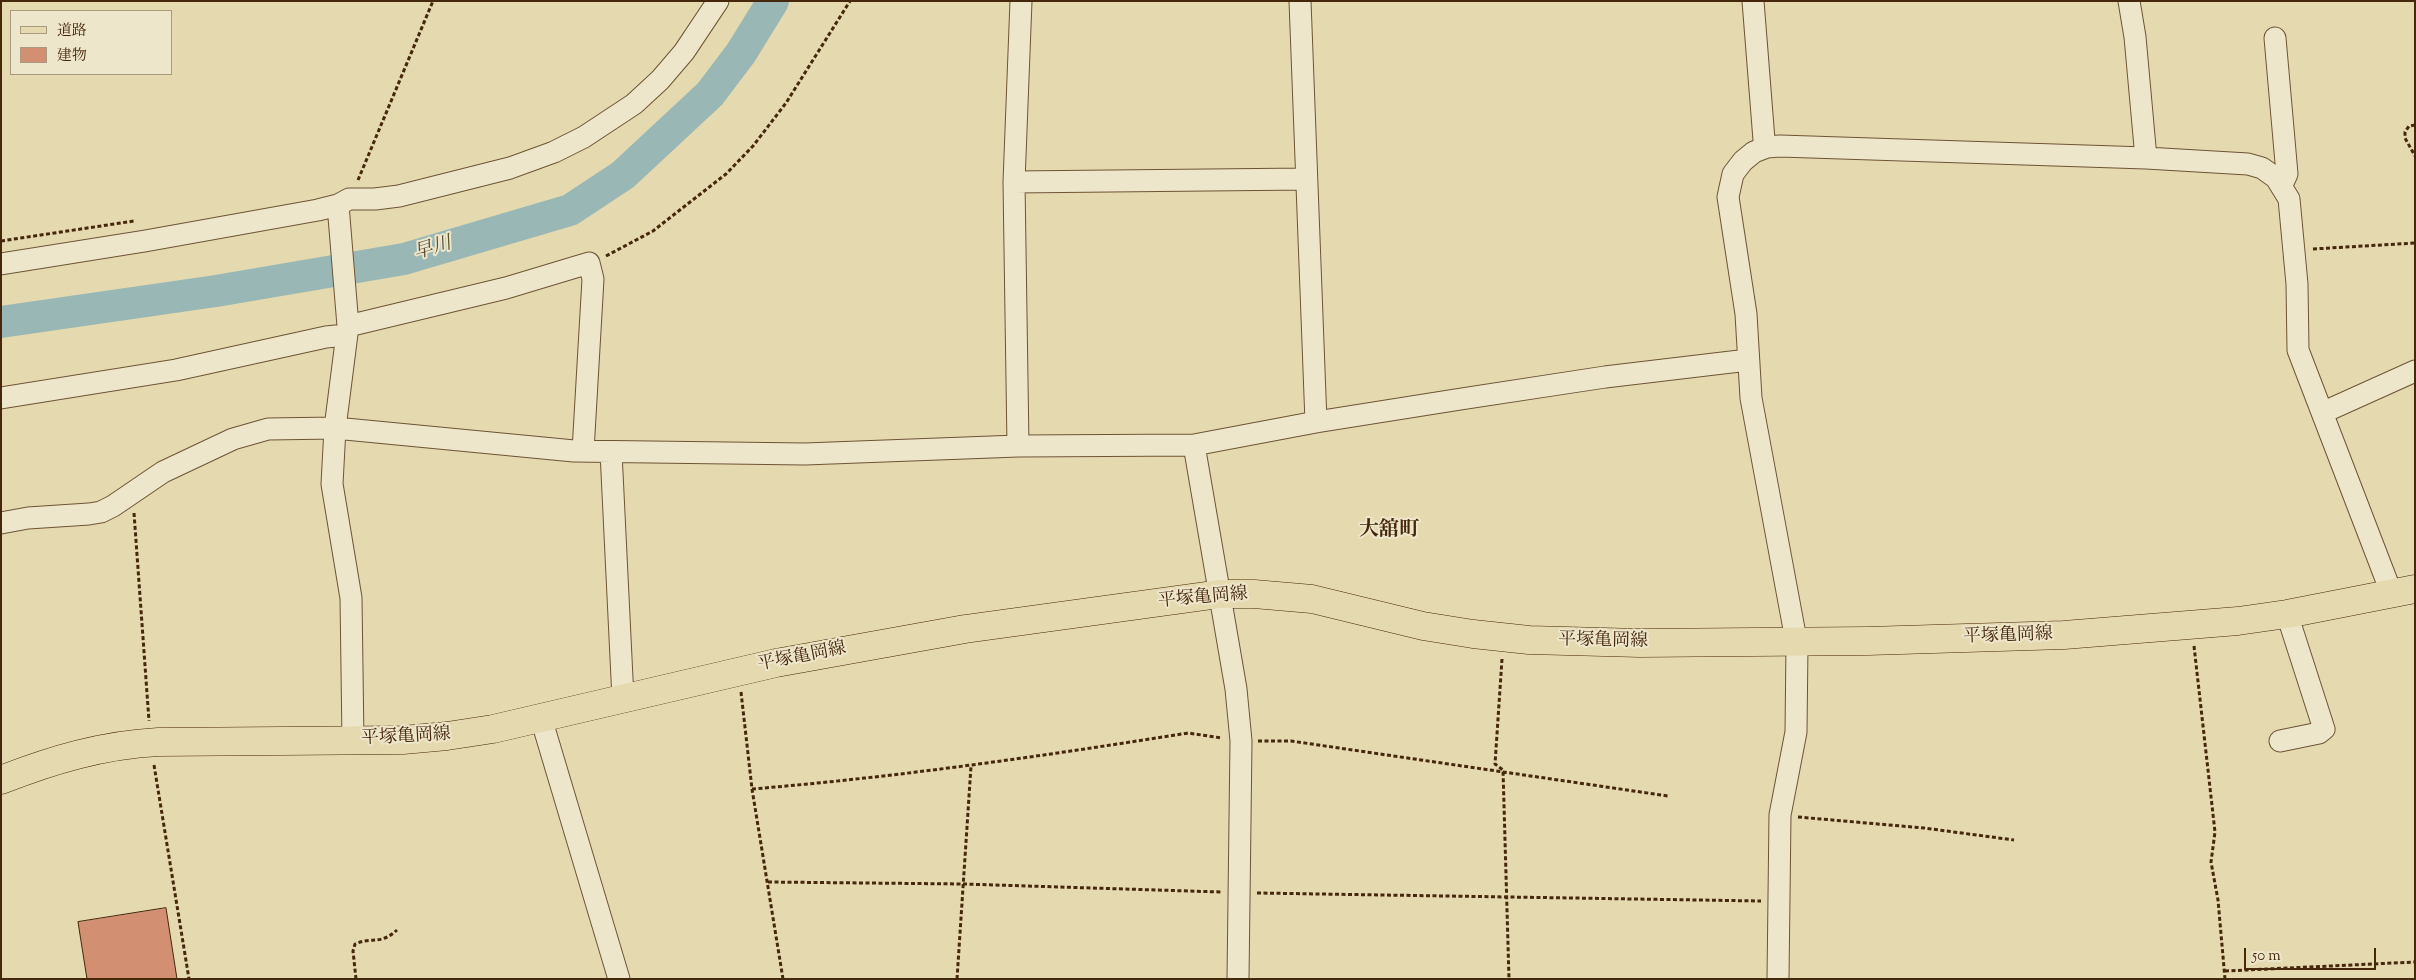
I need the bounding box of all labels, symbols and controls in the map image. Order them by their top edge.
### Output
legend [10,10,172,75]
text: 道路 [57,21,87,42]
text: 建物 [57,46,87,67]
water label: 早川 [411,234,455,266]
district label: 大舘町 [1359,520,1419,544]
street label: 平塚亀岡線 [1157,584,1249,614]
street label: 平塚亀岡線 [1963,625,2053,649]
street label: 平塚亀岡線 [1558,630,1648,654]
street label: 平塚亀岡線 [756,639,848,677]
street label: 平塚亀岡線 [360,725,452,751]
scale bar [2246,938,2378,970]
text: 50 m [2252,946,2281,967]

